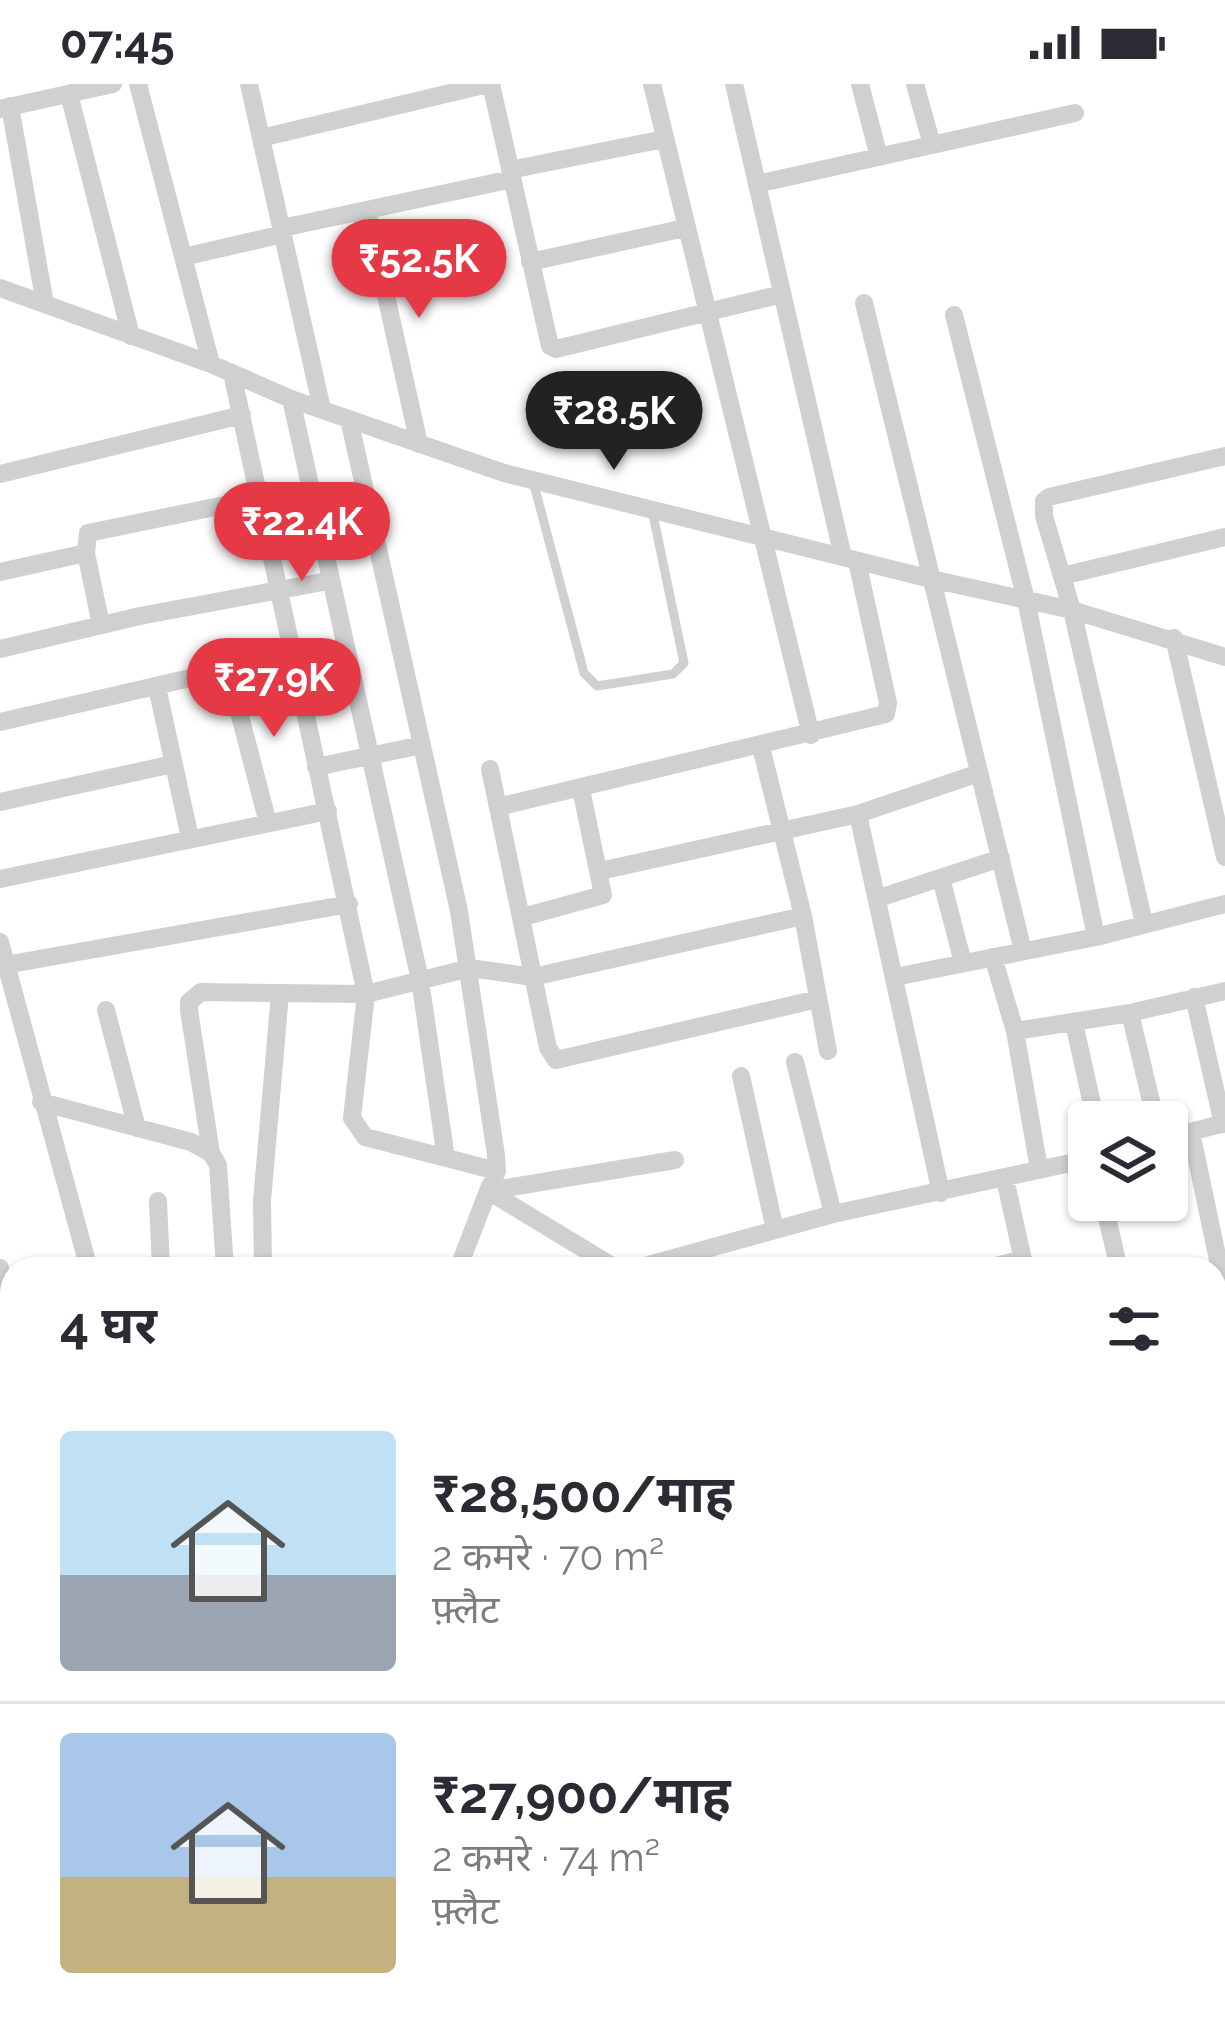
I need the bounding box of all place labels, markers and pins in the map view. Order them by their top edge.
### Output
pin: ₹52.5K [321,219,517,321]
pin: ₹28.5K [516,371,712,473]
pin: ₹22.4K [204,482,400,584]
pin: ₹27.9K [176,638,372,740]

